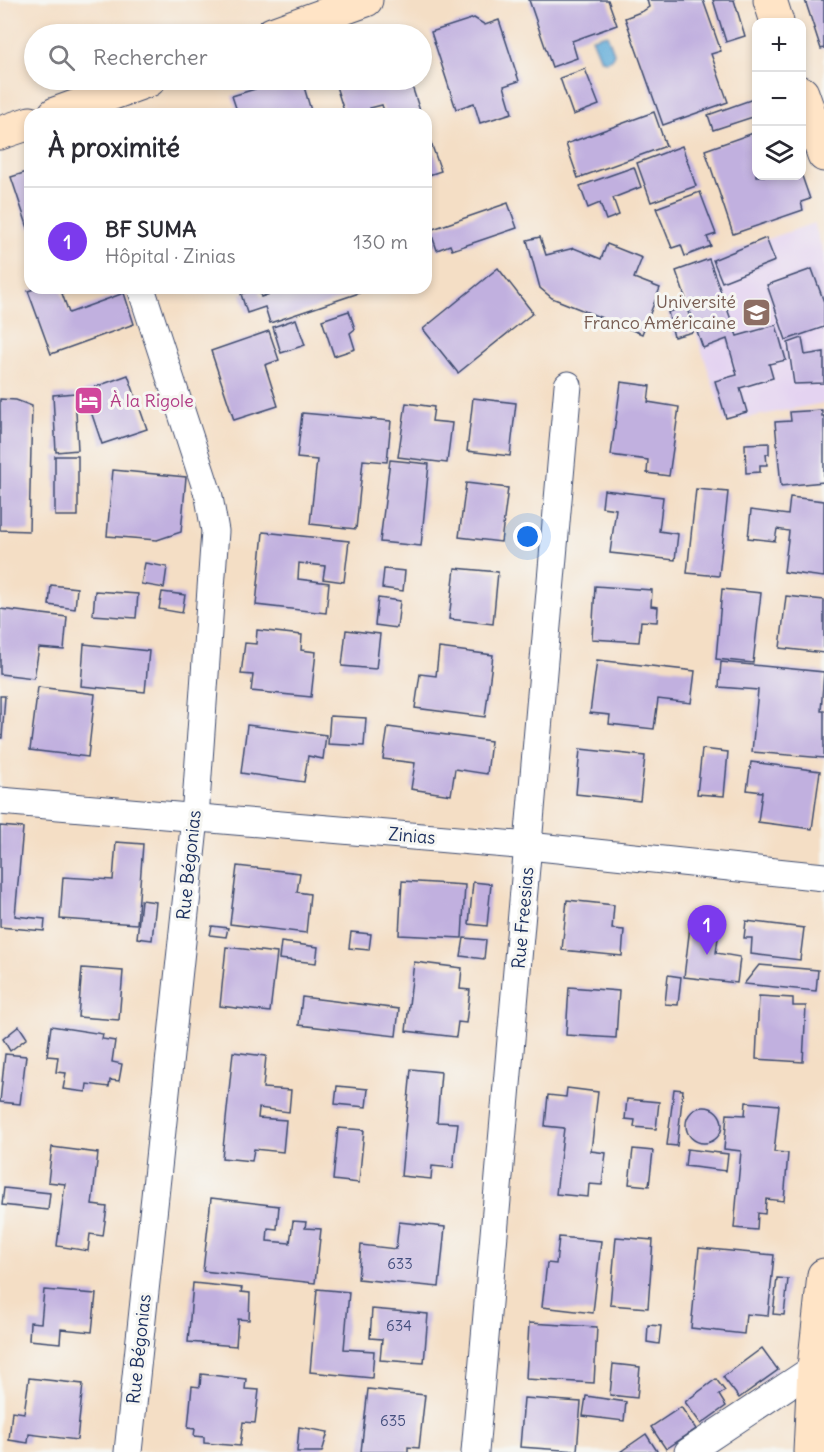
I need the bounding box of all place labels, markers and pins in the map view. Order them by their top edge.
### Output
place label: Université Franco Américaine [583,290,736,334]
school or university icon: Université Franco Américaine [741,296,773,328]
hotel icon: À la Rigole [73,385,105,417]
place label: À la Rigole [110,389,194,412]
pin: 1 [688,906,726,955]

